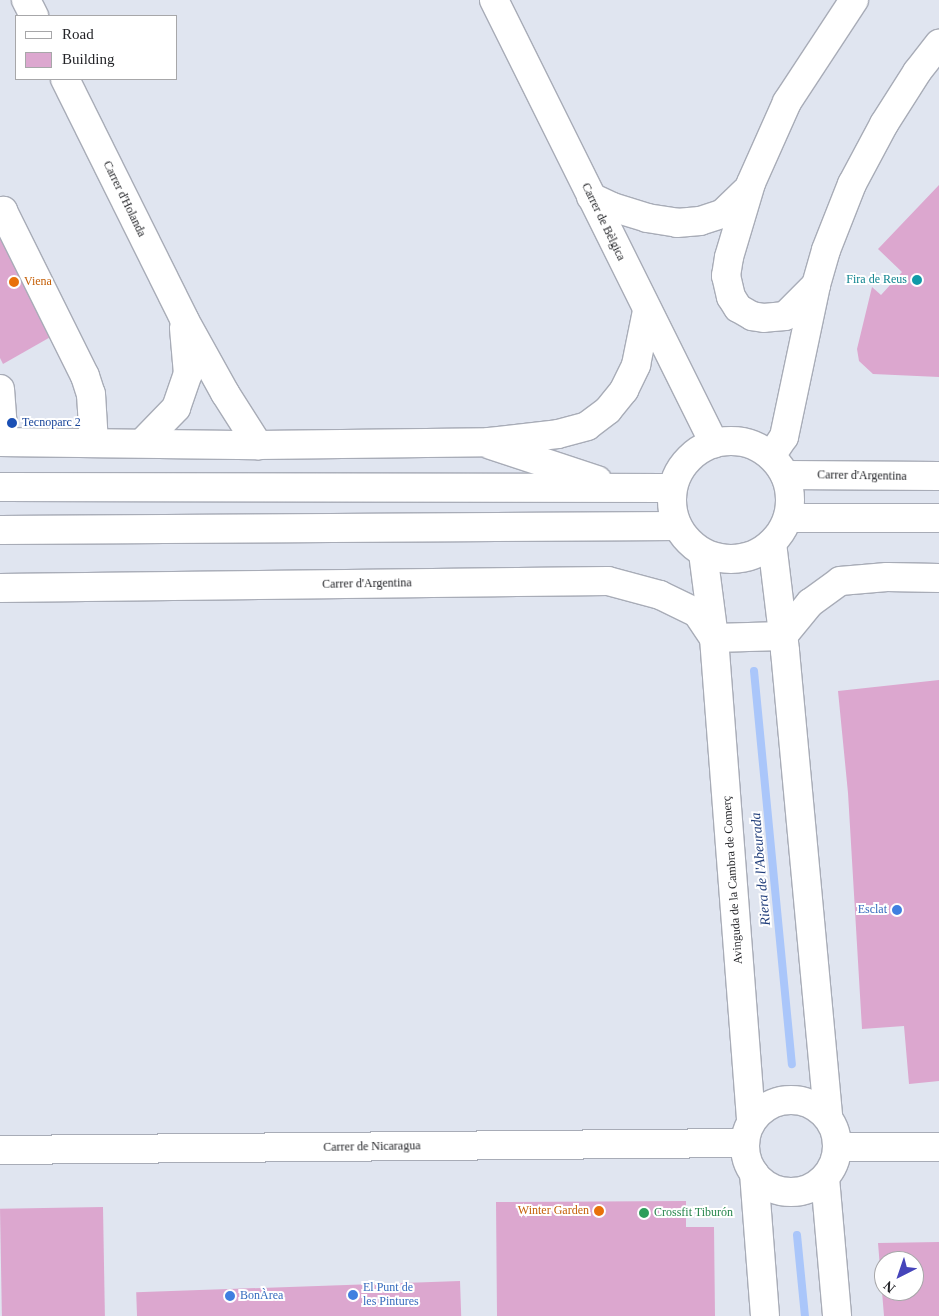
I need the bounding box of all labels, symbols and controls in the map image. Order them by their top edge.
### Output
legend [15,15,178,80]
text: Road [62,26,94,42]
text: Building [62,51,115,67]
street label: Carrer d'Holanda [99,159,149,239]
street label: Carrer de Bèlgica [578,181,628,263]
place label: Fira de Reus [846,273,907,287]
marker: Fira de Reus [911,274,923,286]
place label: Viena [24,275,52,289]
marker: Viena [8,276,20,288]
place label: Tecnoparc 2 [22,416,81,430]
marker: Tecnoparc 2 [6,417,18,429]
street label: Carrer d'Argentina [817,468,907,484]
street label: Carrer d'Argentina [322,576,412,592]
street label: Avinguda de la Cambra de Comerç [720,795,746,965]
water label: Riera de l'Abeurada [748,812,774,926]
place label: Esclat [858,903,887,917]
marker: Esclat [891,904,903,916]
street label: Carrer de Nicaragua [323,1139,421,1155]
place label: Winter Garden [518,1204,589,1218]
marker: Winter Garden [593,1205,605,1217]
place label: Crossfit Tiburón [654,1206,733,1220]
marker: Crossfit Tiburón [638,1207,650,1219]
north arrow [874,1251,924,1301]
text: N [881,1278,898,1296]
place label: El Punt de les Pintures [363,1281,419,1309]
place label: BonÀrea [240,1289,283,1303]
marker: El Punt de les Pintures [347,1289,359,1301]
marker: BonÀrea [224,1290,236,1302]

